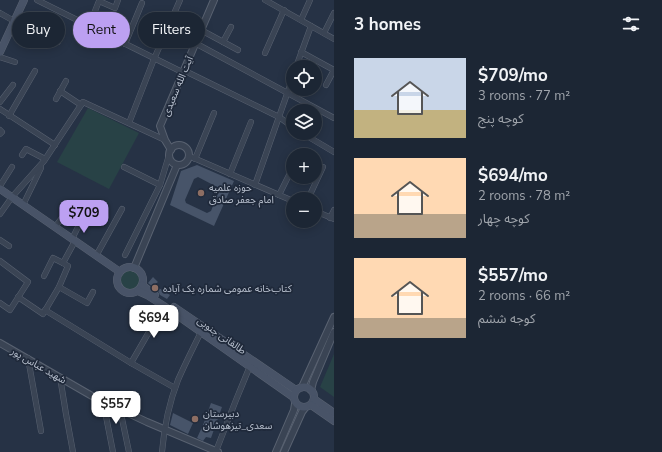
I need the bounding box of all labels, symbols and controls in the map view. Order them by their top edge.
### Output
chip: Buy [12,12,65,48]
chip: Rent [73,12,130,48]
chip: Filters [138,12,205,48]
text: 3 homes [354,13,421,36]
icon: filters [620,13,642,35]
street label: آیت الله سعیدی [159,53,197,119]
map controls [286,60,322,228]
button: locate [286,60,322,96]
text: $709/mo [478,64,548,87]
icon: home [386,74,434,122]
text: 3 rooms · 77 m² [478,87,570,105]
button: layers [286,104,322,140]
text: کوچه پنج [478,110,524,128]
button: + [286,148,322,184]
text: $694/mo [478,164,548,187]
icon: home [386,174,434,222]
place label: حوزه علمیه امام جعفر صادق [209,181,274,208]
text: 2 rooms · 78 m² [478,187,570,205]
marker: حوزه علمیه امام جعفر صادق [196,188,206,198]
button: − [286,192,322,228]
pin: $709 [60,200,108,234]
text: $709 [68,204,100,222]
text: کوچه چهار [478,210,530,228]
text: $557/mo [478,264,548,287]
icon: home [386,274,434,322]
place label: کتاب‌خانه عمومی شماره یک آباده [163,282,293,296]
marker: کتاب‌خانه عمومی شماره یک آباده [150,283,160,293]
text: 2 rooms · 66 m² [478,287,570,305]
pin: $694 [130,305,178,339]
text: $694 [138,309,170,327]
text: کوجه ششم [478,310,535,328]
street label: طالقانی جنوبی [194,314,249,358]
street label: شهید عباس پور [7,344,69,387]
pin: $557 [92,391,140,425]
text: $557 [100,395,132,413]
place label: دبیرستان سعدی_تیزهوشان [203,407,272,433]
marker: دبیرستان سعدی_تیزهوشان [190,414,200,424]

